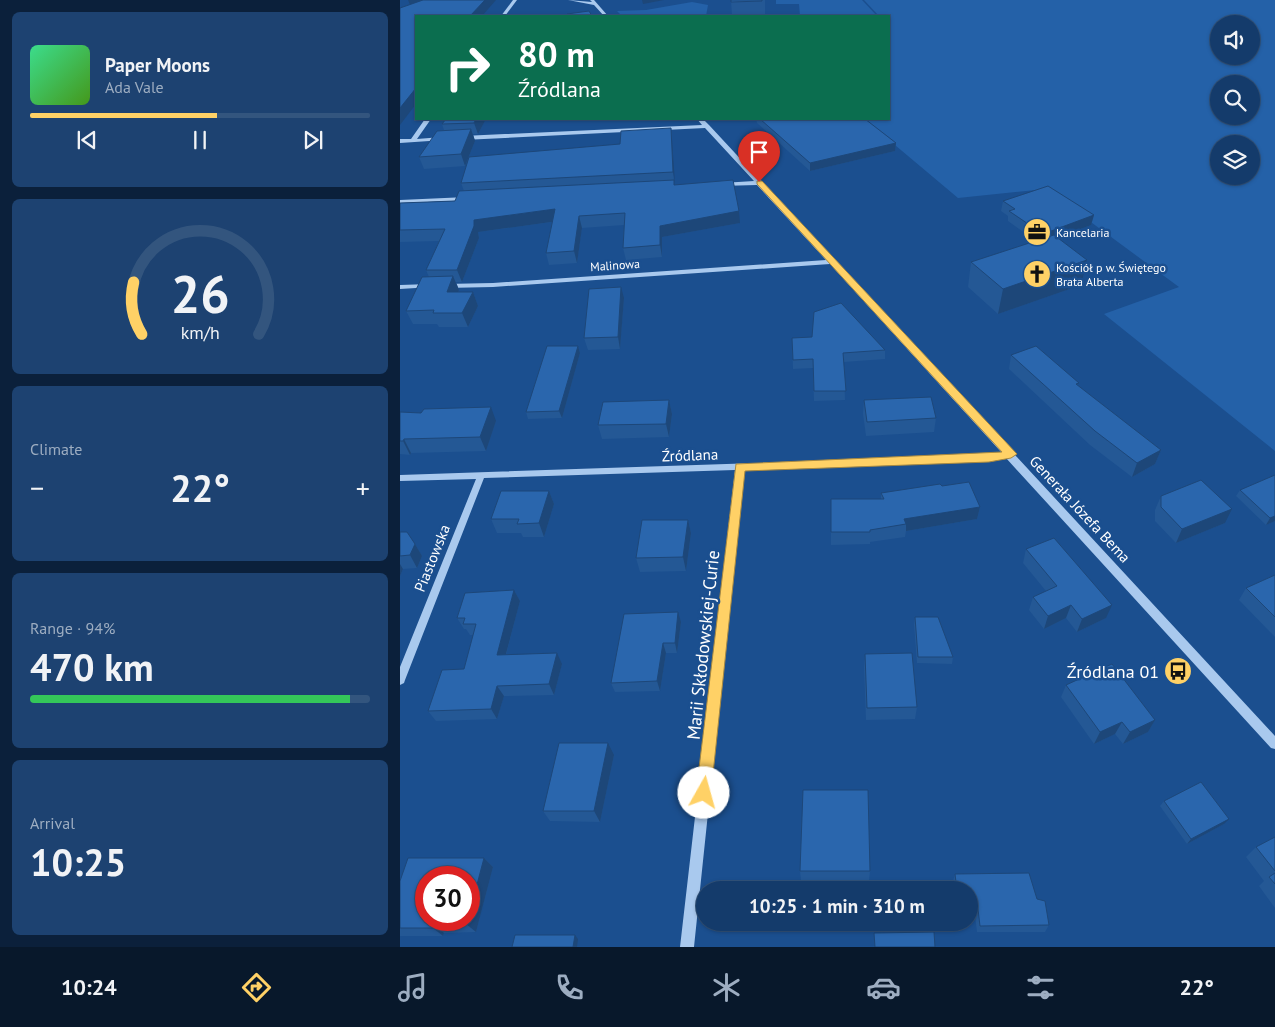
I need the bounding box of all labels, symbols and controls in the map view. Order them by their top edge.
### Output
map controls [1210,15,1260,185]
button: sound [1210,15,1260,65]
text: 80 m [518,31,595,77]
icon: right [435,35,500,100]
text: Paper Moons [105,53,210,77]
text: Źródlana [518,75,601,103]
button: search [1210,75,1260,125]
text: Ada Vale [105,77,164,97]
icon: previous [73,126,101,154]
icon: pause [186,126,214,154]
icon: next [299,126,327,154]
pin [738,131,780,182]
button: layers [1210,135,1260,185]
icon: arrive [745,138,773,166]
office icon: Kancelaria [1022,217,1052,247]
place label: Kancelaria [1056,225,1109,240]
street label: Malinowa [590,256,640,274]
church icon: Kościół p w. Świętego Brata Alberta [1022,259,1052,289]
text: 26 [171,260,229,327]
place label: Kościół p w. Świętego Brata Alberta [1056,260,1166,289]
text: km/h [180,321,220,344]
text: Climate [30,439,82,459]
street label: Źródlana [661,445,719,465]
street label: Generała Józefa Bema [1025,452,1135,566]
text: 22° [170,463,230,512]
text: − [30,469,44,506]
text: + [356,469,370,506]
street label: Piastowska [410,522,454,594]
street label: Marii Skłodowskiej-Curie [682,549,724,741]
text: Range · 94% [30,618,115,638]
text: 470 km [30,642,154,691]
bus stop icon: Źródlana 01 [1163,656,1193,686]
place label: Źródlana 01 [1067,660,1159,683]
position arrow [677,766,729,818]
text: Arrival [30,813,75,833]
text: 10:25 [30,837,126,886]
speed limit sign: 30 [415,866,480,931]
text: 10:25 · 1 min · 310 m [749,894,925,918]
icon: directions [239,970,274,1005]
icon: music [395,970,430,1005]
icon: phone [552,970,587,1005]
icon: climate [709,970,744,1005]
icon: car [866,970,901,1005]
icon: filters [1023,970,1058,1005]
text: 10:24 [61,973,117,1001]
text: 22° [1179,973,1214,1001]

